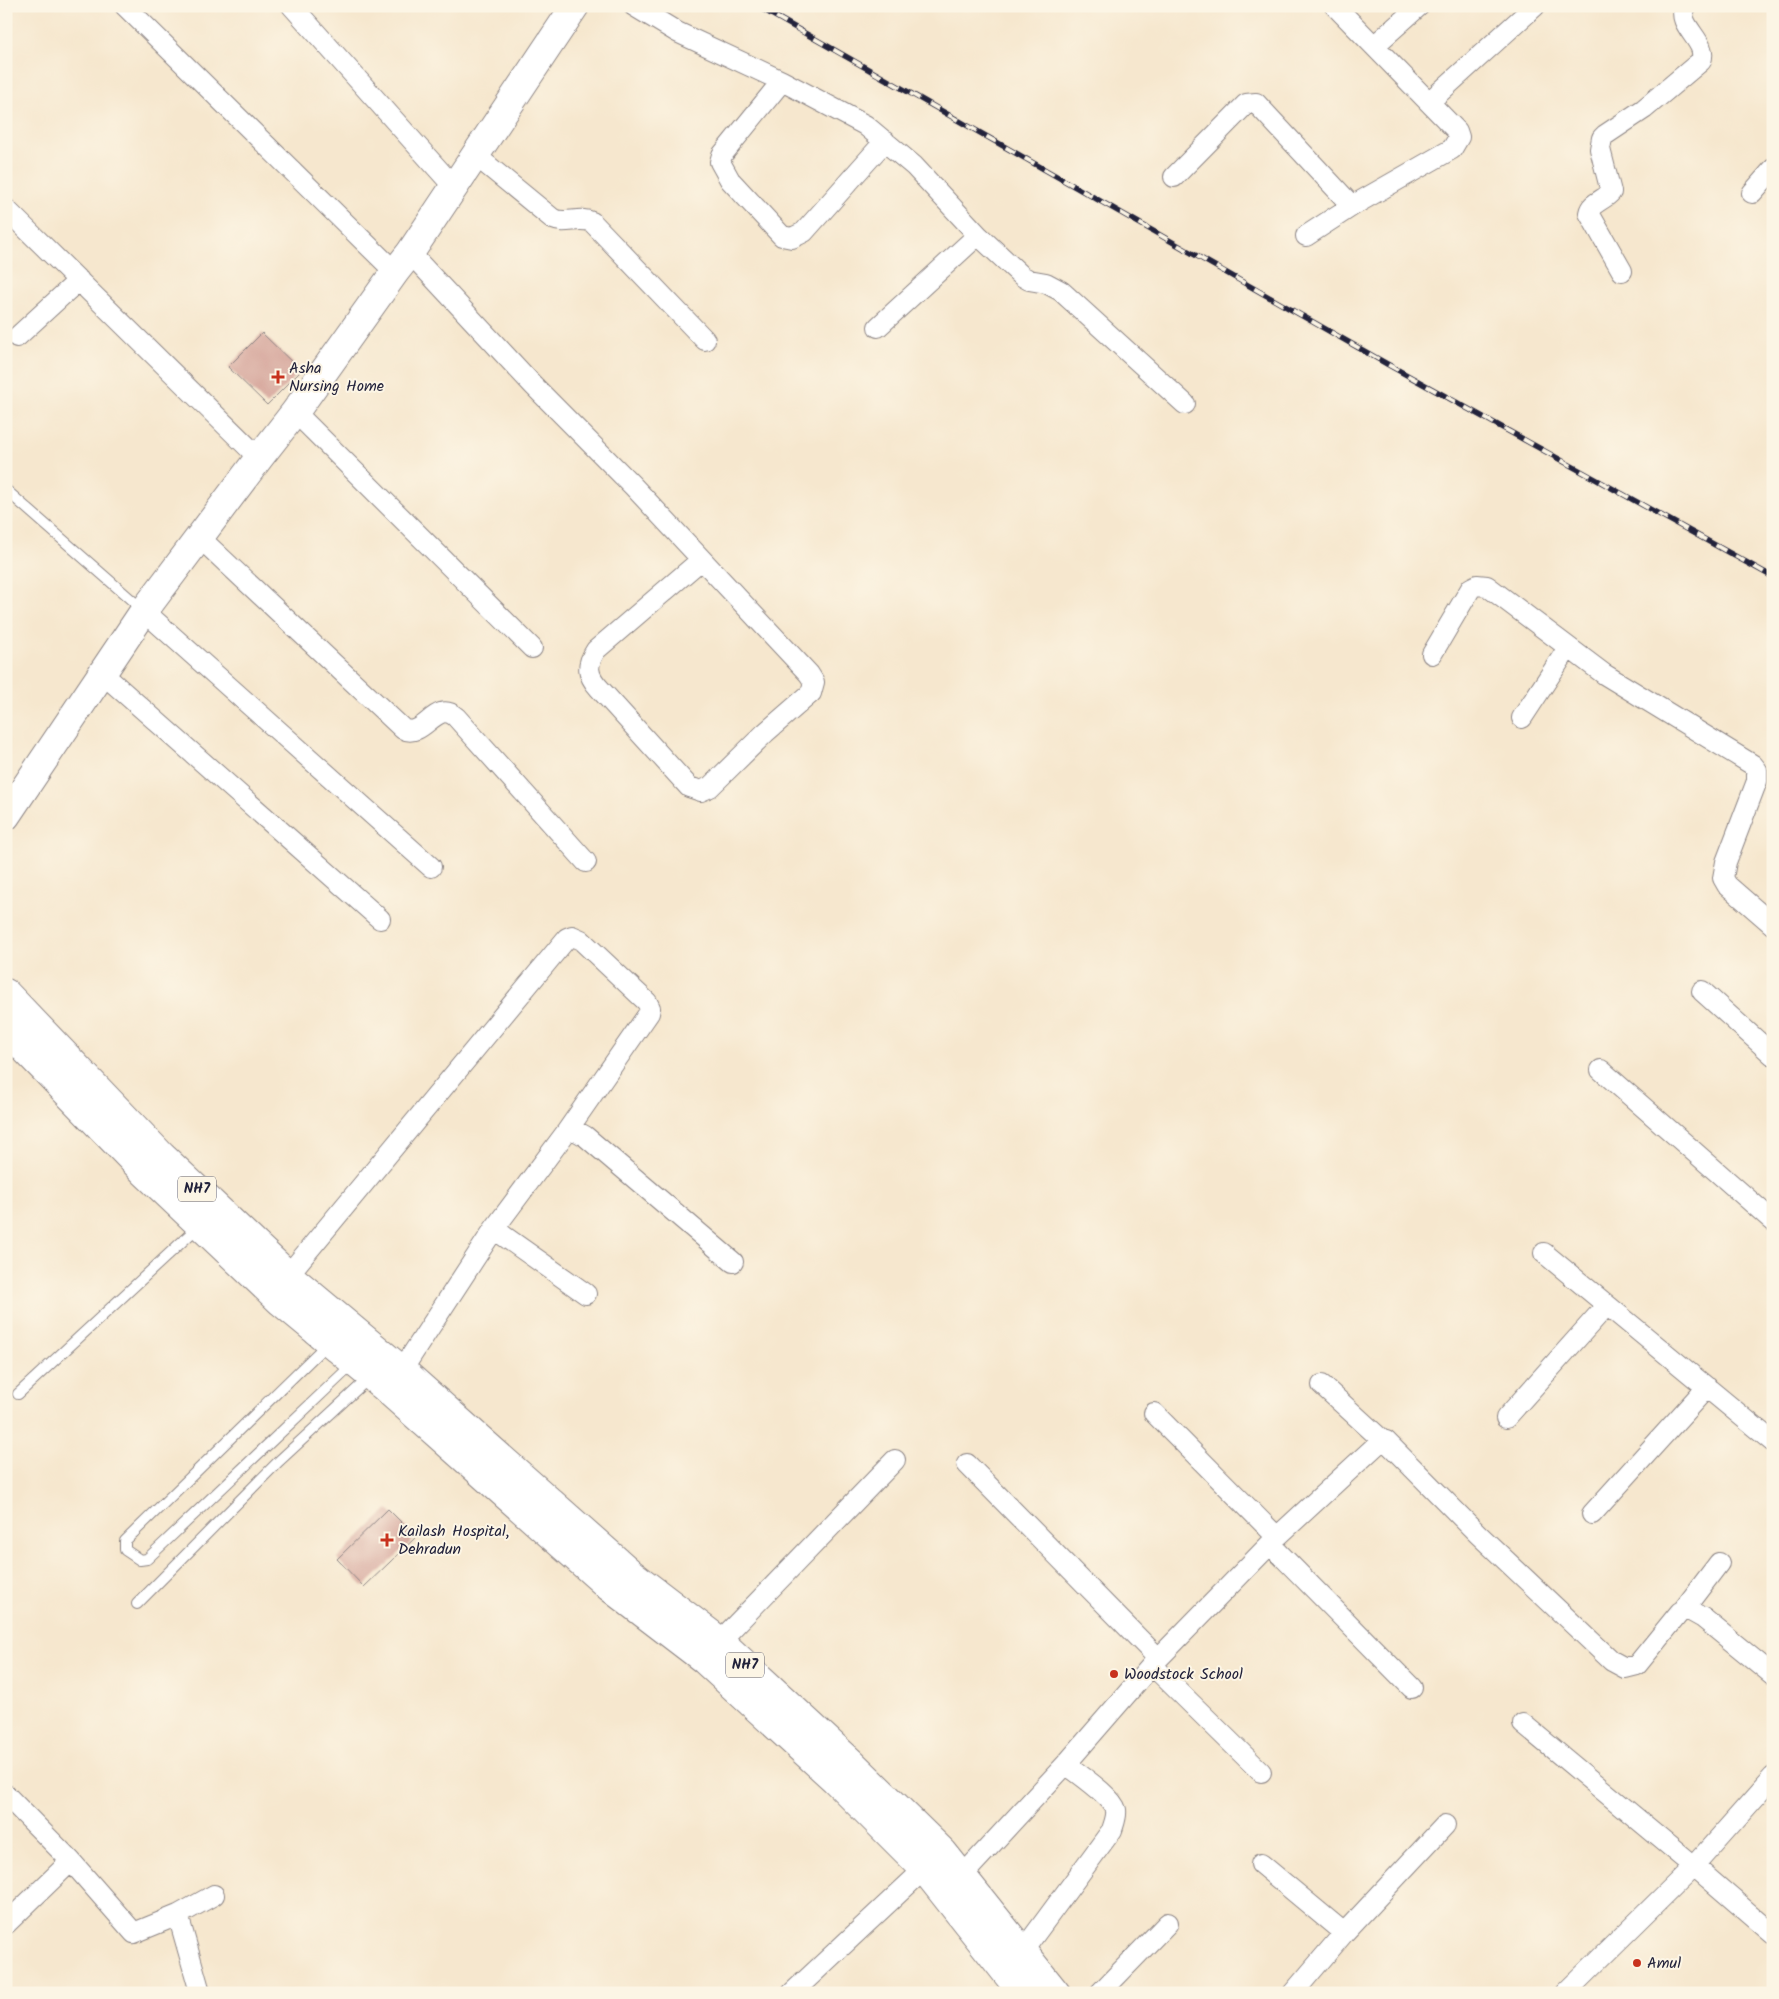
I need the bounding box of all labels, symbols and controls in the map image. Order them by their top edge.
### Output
place label: Asha Nursing Home [289,356,384,399]
marker: Asha Nursing Home [271,370,285,384]
road number: NH7 [178,1176,216,1202]
place label: Kailash Hospital, Dehradun [398,1519,510,1562]
marker: Kailash Hospital, Dehradun [380,1533,394,1547]
road number: NH7 [726,1652,764,1678]
place label: Woodstock School [1124,1662,1243,1687]
marker: Woodstock School [1108,1668,1120,1680]
place label: Amul [1647,1951,1681,1976]
marker: Amul [1631,1957,1643,1969]

